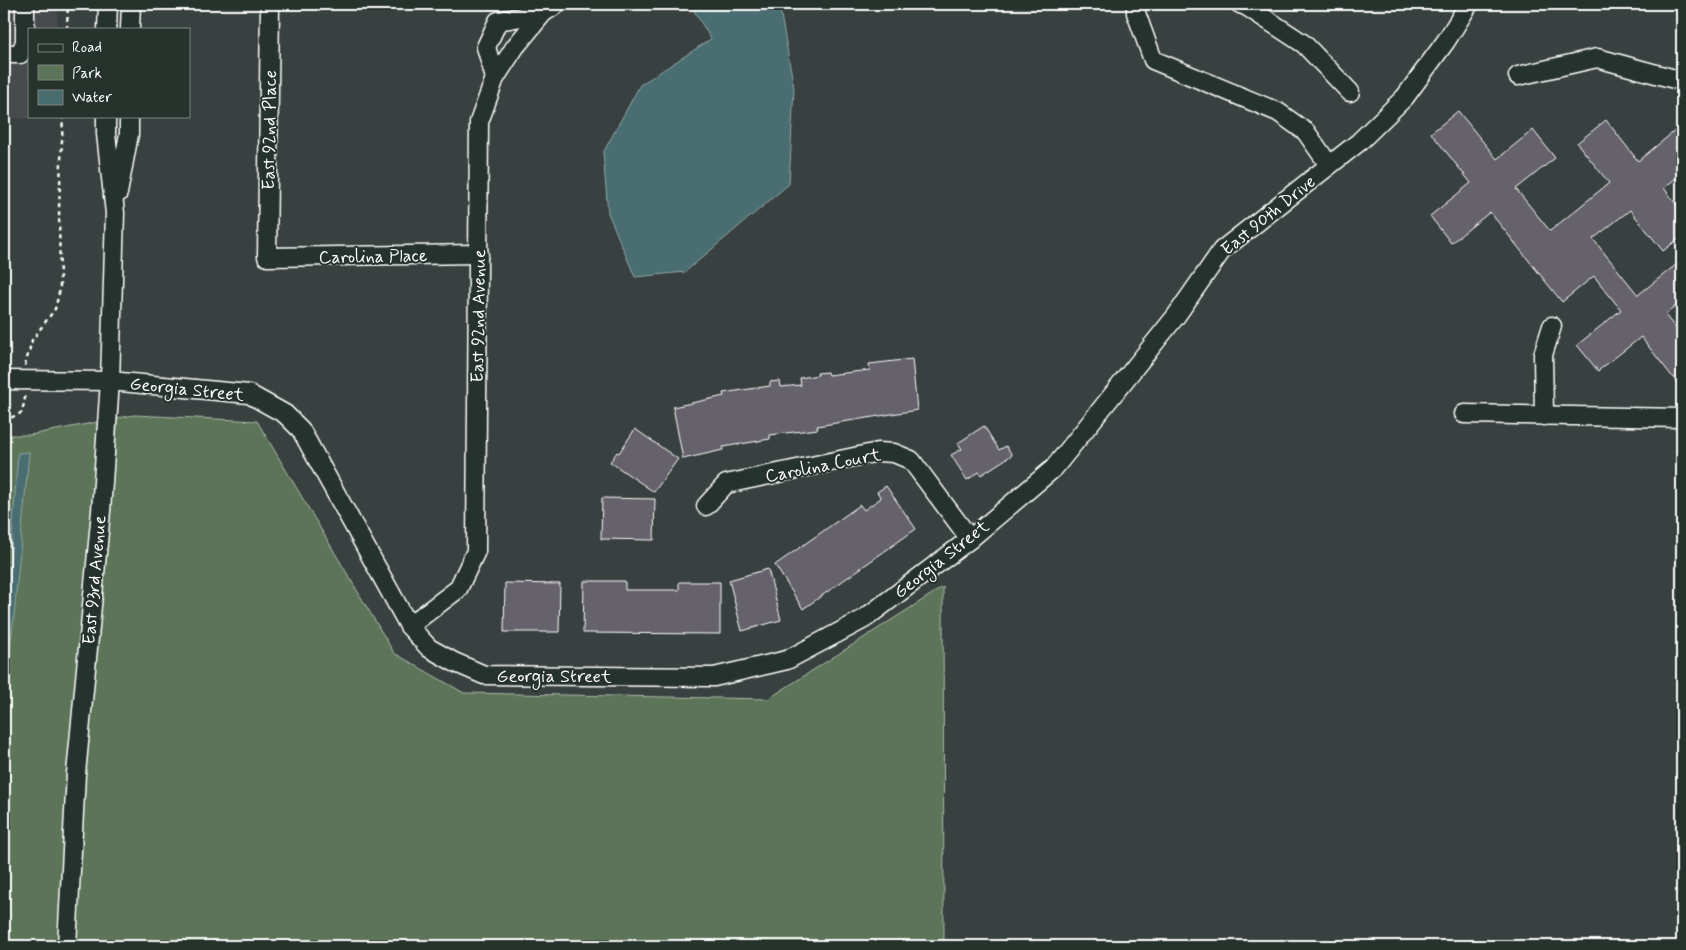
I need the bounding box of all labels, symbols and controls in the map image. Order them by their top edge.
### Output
legend [28,28,190,118]
text: Road [72,38,102,58]
text: Park [72,64,102,84]
street label: East 92nd Place [257,70,283,190]
text: Water [72,88,112,108]
street label: East 90th Drive [1216,170,1321,261]
street label: Carolina Place [318,244,428,270]
street label: East 92nd Avenue [466,249,492,383]
street label: Georgia Street [128,372,246,409]
street label: Carolina Court [763,443,883,489]
street label: East 93rd Avenue [77,514,113,646]
street label: Georgia Street [889,515,995,605]
street label: Georgia Street [497,665,612,690]

